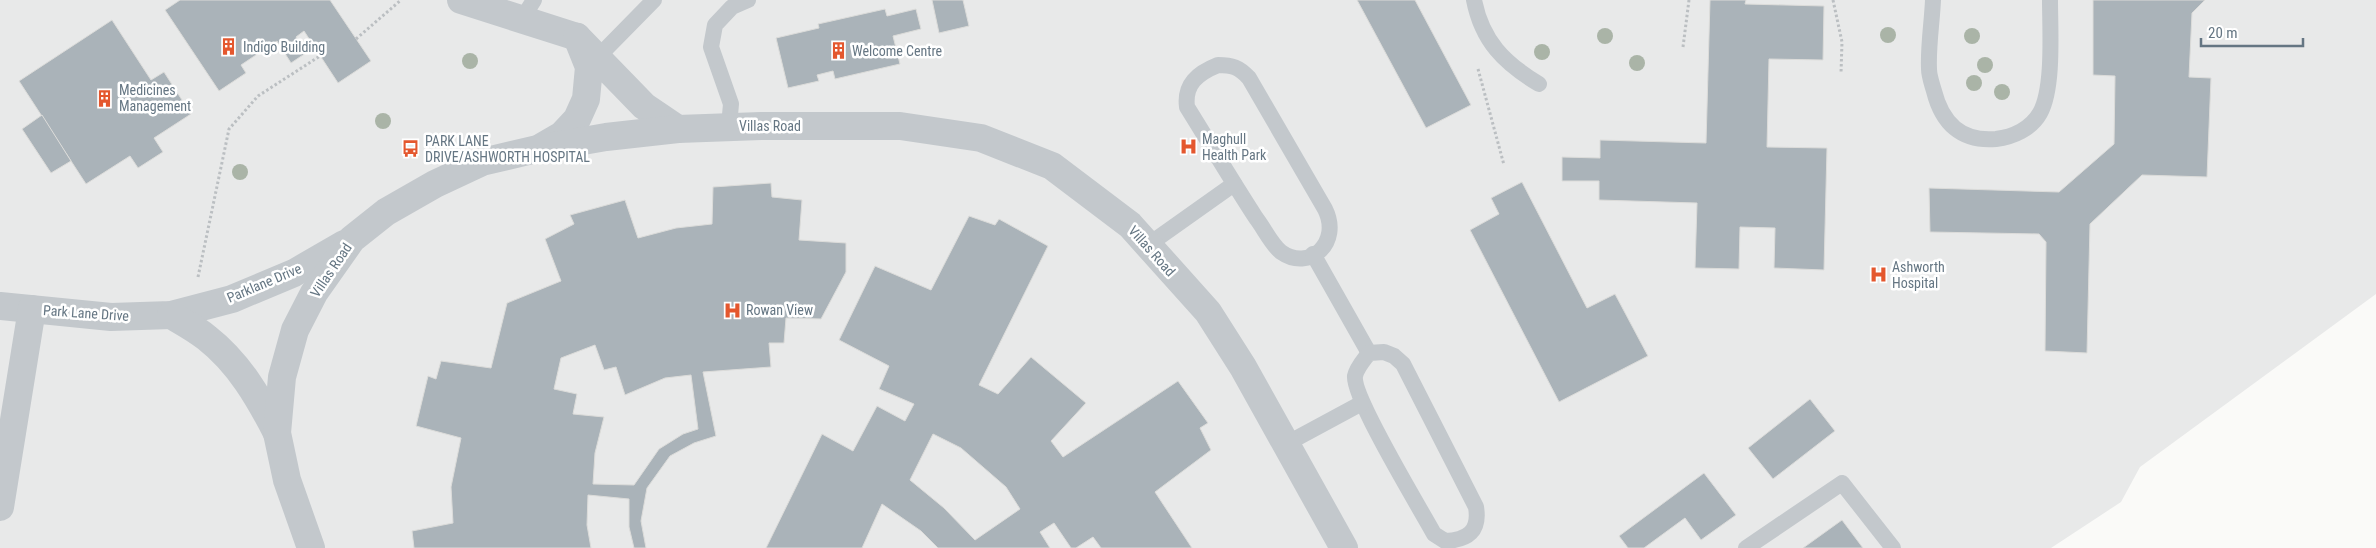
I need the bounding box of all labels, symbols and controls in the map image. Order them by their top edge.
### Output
scale bar [2201,15,2304,47]
text: 20 m [2208,24,2238,42]
building icon: Indigo Building [219,37,239,57]
place label: Indigo Building [243,39,325,55]
building icon: Welcome Centre [828,41,848,61]
place label: Welcome Centre [852,43,943,59]
place label: Medicines Management [119,82,191,114]
building icon: Medicines Management [95,88,115,108]
street label: Villas Road [739,118,801,134]
place label: Maghull Health Park [1202,131,1267,163]
place label: PARK LANE DRIVE/ASHWORTH HOSPITAL [425,133,590,165]
hospital icon: Maghull Health Park [1178,137,1198,157]
bus stop icon: PARK LANE DRIVE/ASHWORTH HOSPITAL [401,139,421,159]
street label: Villas Road [1125,223,1179,279]
street label: Villas Road [307,240,355,300]
place label: Ashworth Hospital [1892,259,1945,291]
street label: Parklane Drive [224,260,304,306]
hospital icon: Ashworth Hospital [1868,265,1888,285]
hospital icon: Rowan View [722,300,742,320]
street label: Park Lane Drive [43,302,130,324]
place label: Rowan View [746,302,813,318]

